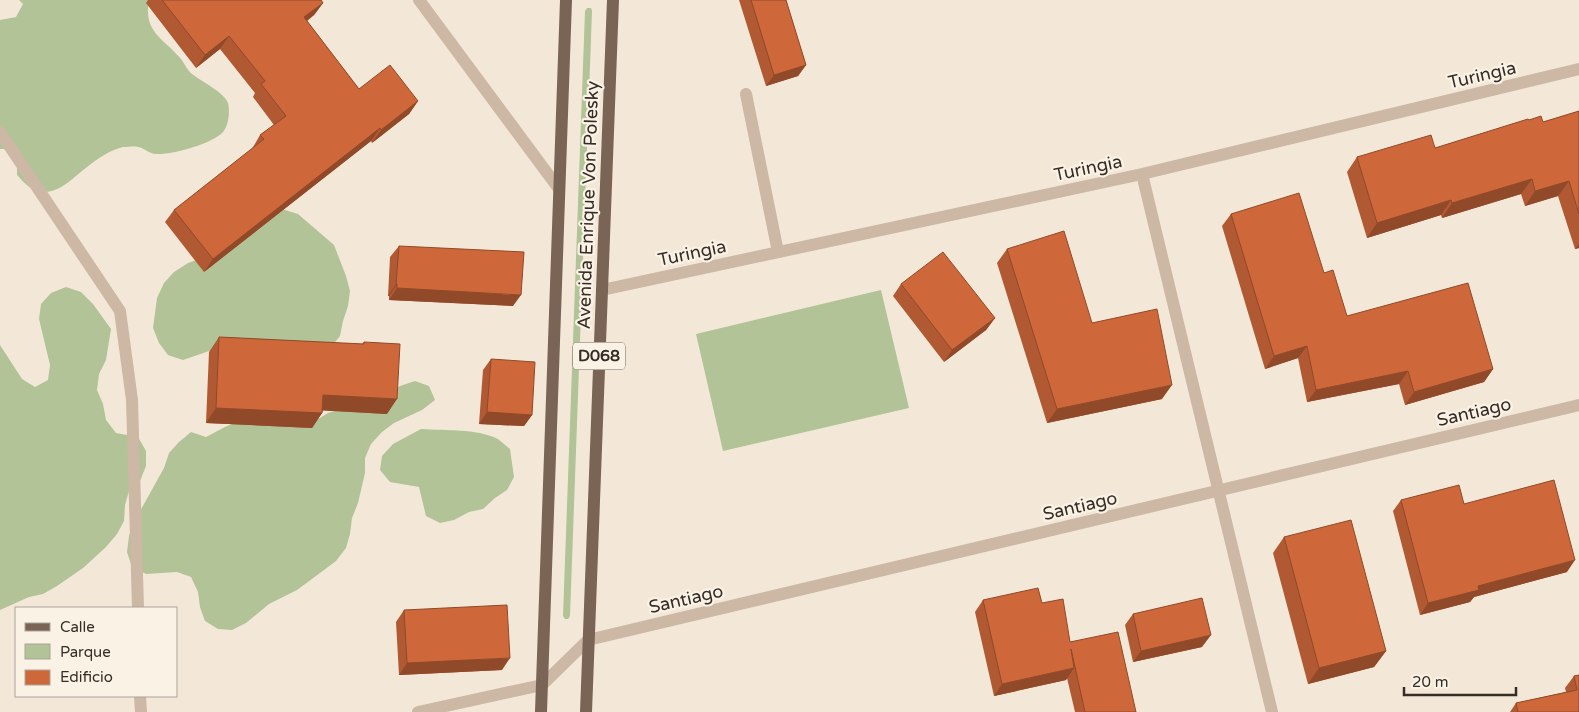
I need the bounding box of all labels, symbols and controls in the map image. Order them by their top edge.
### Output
street label: Turingia [1446,57,1518,93]
street label: Avenida Enrique Von Polesky [573,80,603,330]
street label: Turingia [1052,150,1124,186]
street label: Turingia [656,235,728,271]
road number: D068 [573,342,625,370]
street label: Santiago [1435,393,1513,431]
street label: Santiago [1041,487,1119,525]
street label: Santiago [647,580,725,618]
legend [15,607,178,697]
text: Calle [60,618,95,636]
text: Parque [60,643,111,661]
scale bar [1404,664,1516,696]
text: Edificio [60,668,113,686]
text: 20 m [1412,673,1449,691]

